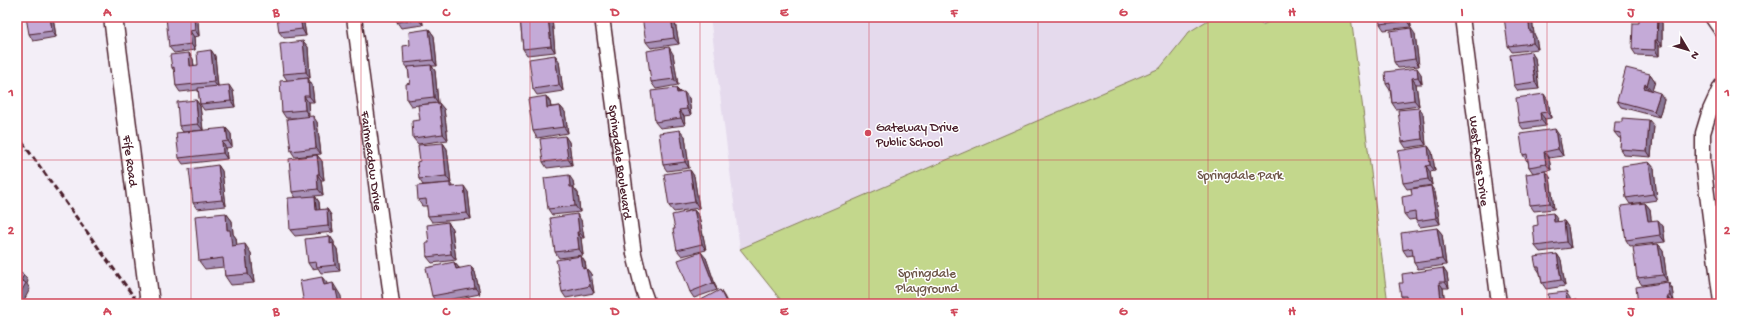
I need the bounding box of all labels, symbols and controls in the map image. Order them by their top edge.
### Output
text: A [102,6,112,21]
text: B [272,6,281,21]
text: C [441,6,451,21]
text: D [610,6,620,21]
text: E [780,6,789,21]
text: F [950,6,959,21]
text: G [1119,6,1128,21]
text: H [1288,6,1296,21]
text: I [1460,6,1464,21]
text: J [1627,6,1636,21]
north arrow [1668,30,1708,70]
text: N [1687,48,1701,61]
text: 1 [7,86,14,101]
text: 1 [1723,86,1730,101]
street label: Springdale Boulevard [604,104,634,222]
street label: Fairmeadow Drive [356,109,385,212]
street label: West Acres Drive [1465,115,1491,207]
place label: Gateway Drive Public School [875,121,959,151]
marker: Gateway Drive Public School [863,128,873,138]
street label: Fife Road [118,134,140,189]
park label: Springdale Park [1197,169,1284,184]
text: 2 [8,224,15,239]
text: 2 [1724,224,1731,239]
park label: Springdale Playground [895,267,960,297]
text: A [102,305,112,320]
text: B [272,305,281,320]
text: C [441,305,451,320]
text: D [610,305,620,320]
text: E [780,305,789,320]
text: F [950,305,959,320]
text: G [1119,305,1128,320]
text: H [1288,305,1296,320]
text: I [1460,305,1464,320]
text: J [1627,305,1636,320]

